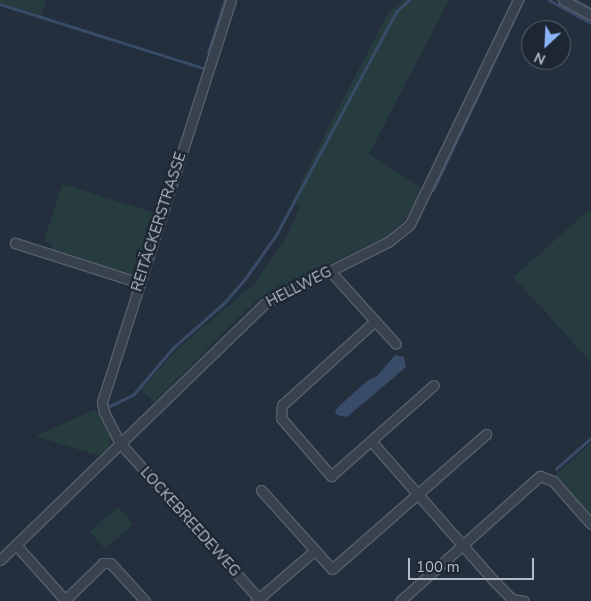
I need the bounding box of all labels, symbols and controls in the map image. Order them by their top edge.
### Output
north arrow [521,20,571,70]
text: N [531,47,549,69]
street label: REITÄCKERSTRASSE [128,150,190,294]
street label: HELLWEG [263,263,335,311]
street label: LOCKEBREEDEWEG [136,464,244,580]
scale bar [411,548,537,580]
text: 100 m [416,557,460,577]

